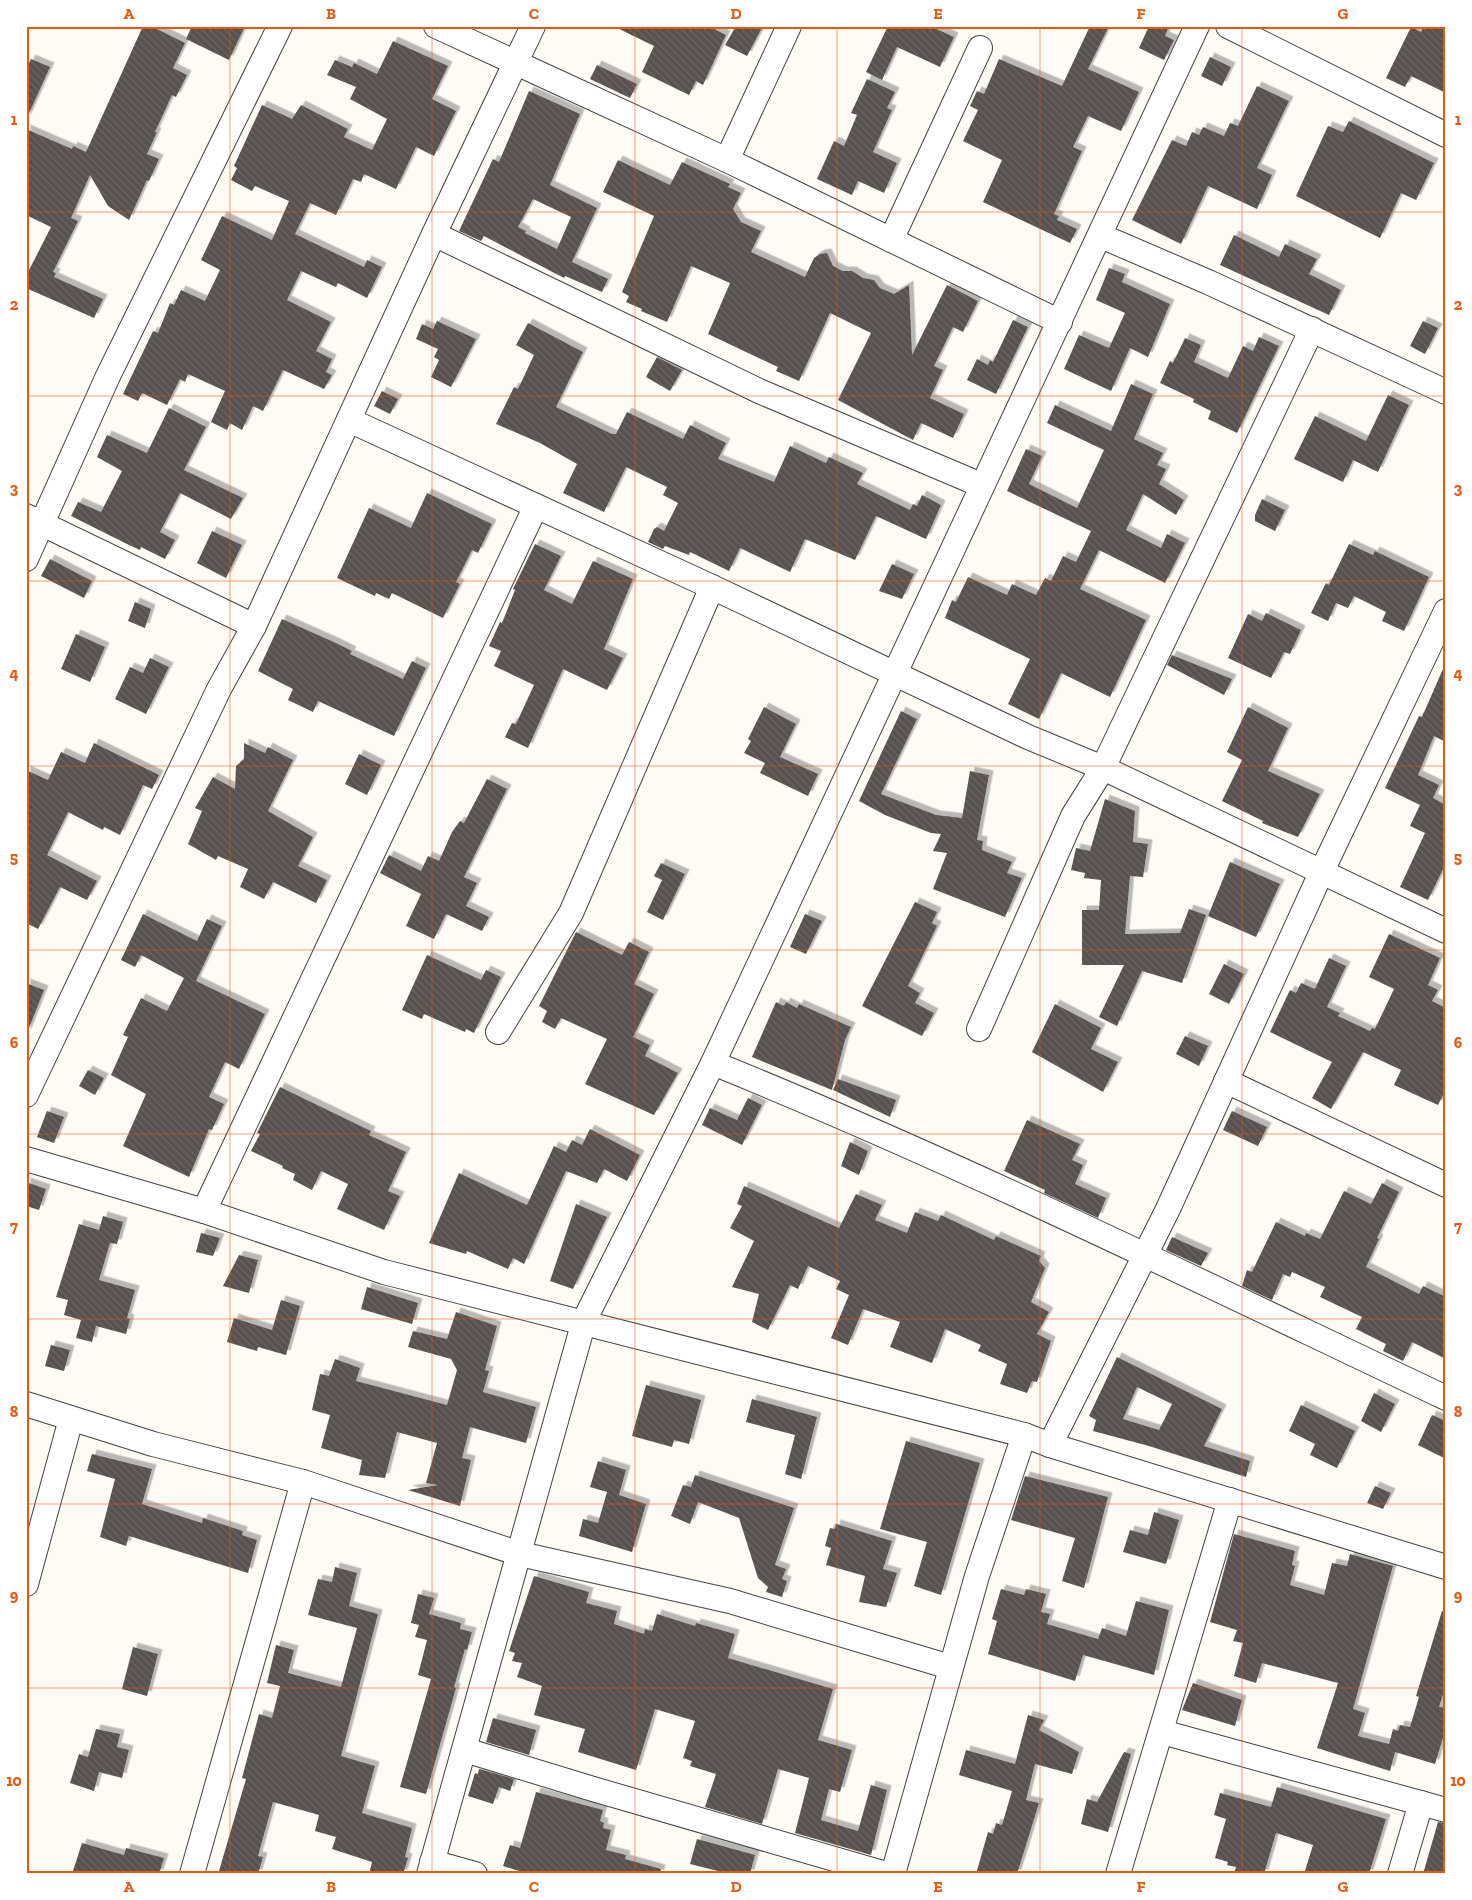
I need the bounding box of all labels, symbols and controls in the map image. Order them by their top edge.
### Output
text: A [124,4,135,23]
text: B [326,4,336,23]
text: C [529,4,539,23]
text: D [730,4,742,23]
text: E [933,4,943,23]
text: F [1136,4,1146,23]
text: G [1338,4,1349,23]
text: 1 [11,110,18,129]
text: 1 [1455,110,1462,129]
text: 2 [10,295,19,314]
text: 2 [1454,295,1463,314]
text: 3 [10,479,19,498]
text: 3 [1454,479,1463,498]
text: 4 [9,664,19,683]
text: 4 [1453,664,1463,683]
text: 5 [10,848,18,867]
text: 5 [1454,848,1462,867]
text: 6 [10,1033,19,1052]
text: 6 [1454,1033,1463,1052]
text: 7 [10,1217,18,1236]
text: 7 [1454,1217,1462,1236]
text: 8 [10,1402,19,1421]
text: 8 [1454,1402,1463,1421]
text: 9 [10,1586,19,1605]
text: 9 [1454,1586,1463,1605]
text: 10 [6,1771,22,1790]
text: 10 [1450,1771,1466,1790]
text: A [124,1877,135,1896]
text: B [326,1877,336,1896]
text: C [529,1877,539,1896]
text: D [730,1877,742,1896]
text: E [933,1877,943,1896]
text: F [1136,1877,1146,1896]
text: G [1338,1877,1349,1896]

